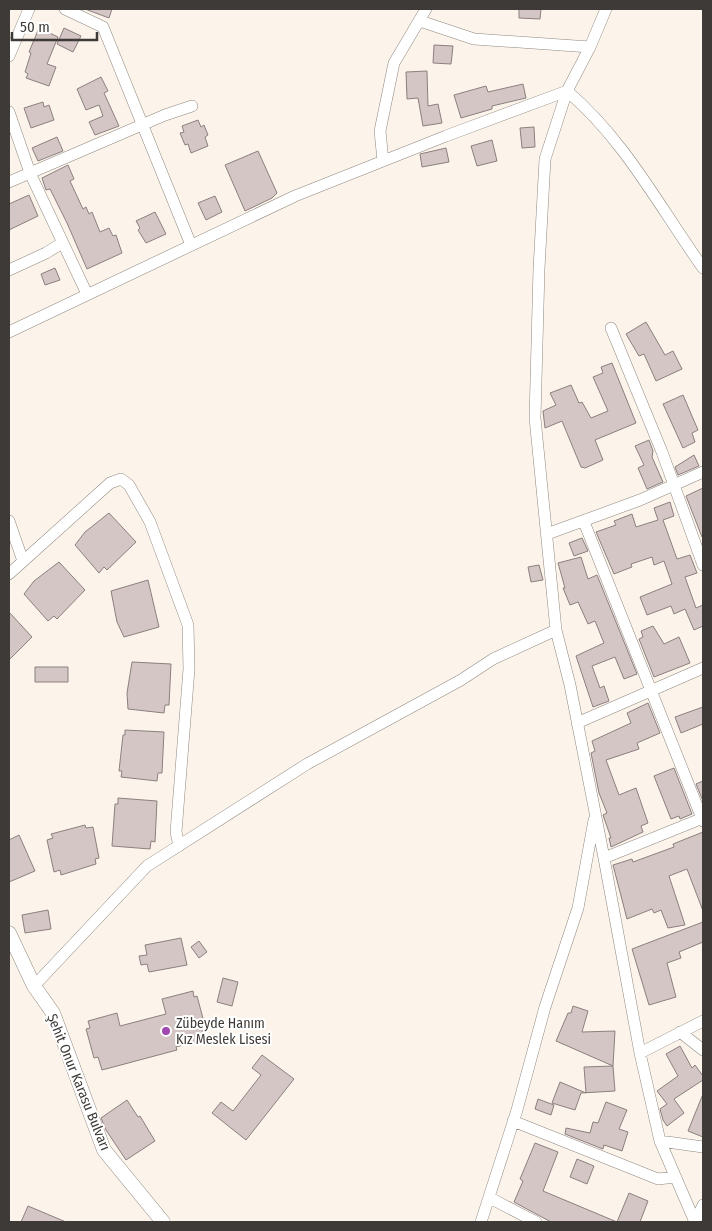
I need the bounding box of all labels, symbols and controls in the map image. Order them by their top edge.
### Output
scale bar [12,10,98,42]
text: 50 m [20,18,50,36]
street label: Şehit Onur Karasu Bulvarı [43,1011,114,1153]
place label: Zübeyde Hanım Kız Meslek Lisesi [176,1015,271,1048]
marker: Zübeyde Hanım Kız Meslek Lisesi [160,1025,172,1037]

